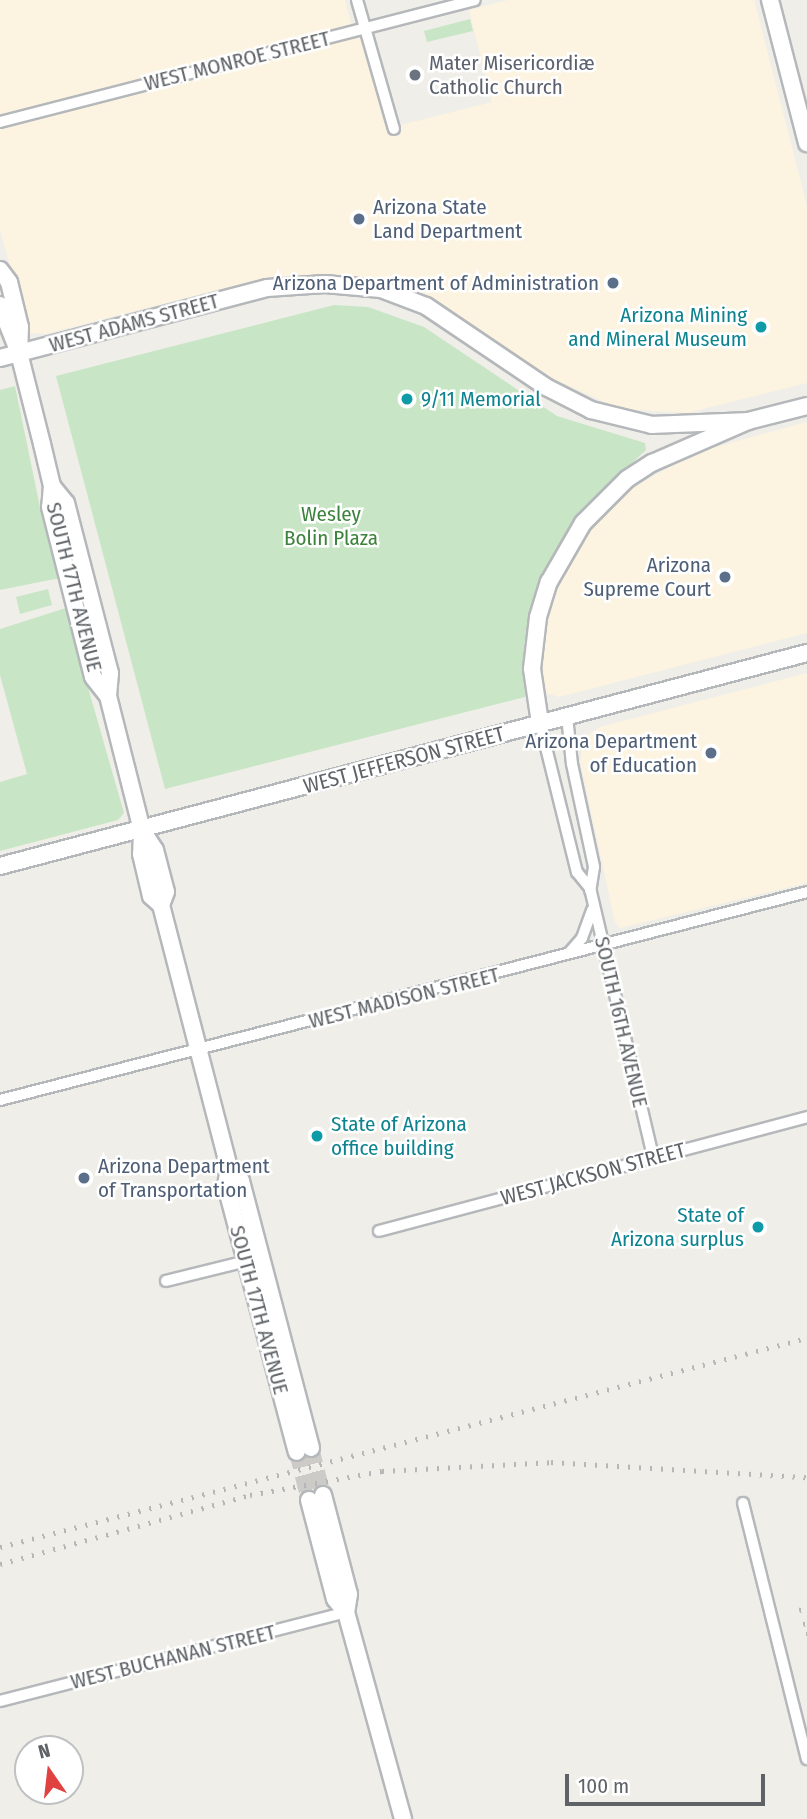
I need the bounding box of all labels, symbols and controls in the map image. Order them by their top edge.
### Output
street label: WEST MONROE STREET [142,26,332,96]
place label: Mater Misericordiæ Catholic Church [429,50,595,100]
marker: Mater Misericordiæ Catholic Church [407,67,423,83]
place label: Arizona State Land Department [373,194,522,244]
marker: Arizona State Land Department [351,211,367,227]
place label: Arizona Department of Administration [273,270,599,296]
marker: Arizona Department of Administration [605,275,621,291]
street label: WEST ADAMS STREET [46,288,222,358]
place label: Arizona Mining and Mineral Museum [568,302,747,352]
marker: Arizona Mining and Mineral Museum [753,319,769,335]
place label: 9/11 Memorial [421,386,541,412]
marker: 9/11 Memorial [399,391,415,407]
street label: SOUTH 17TH AVENUE [41,500,107,674]
park label: Wesley Bolin Plaza [284,501,378,551]
place label: Arizona Supreme Court [583,552,711,602]
marker: Arizona Supreme Court [717,569,733,585]
street label: WEST JEFFERSON STREET [301,721,507,799]
place label: Arizona Department of Education [525,728,697,778]
marker: Arizona Department of Education [703,745,719,761]
street label: SOUTH 16TH AVENUE [589,934,653,1110]
street label: WEST MADISON STREET [306,962,502,1034]
place label: State of Arizona office building [331,1111,467,1161]
marker: State of Arizona office building [309,1128,325,1144]
street label: WEST JACKSON STREET [498,1137,688,1211]
place label: Arizona Department of Transportation [98,1153,270,1203]
marker: Arizona Department of Transportation [76,1170,92,1186]
place label: State of Arizona surplus [611,1202,744,1252]
marker: State of Arizona surplus [750,1219,766,1235]
street label: SOUTH 17TH AVENUE [224,1223,294,1397]
street label: WEST BUCHANAN STREET [68,1619,278,1695]
north arrow [14,1735,84,1805]
text: N [36,1739,53,1764]
scale bar [569,1759,768,1803]
text: 100 m [578,1773,629,1799]

